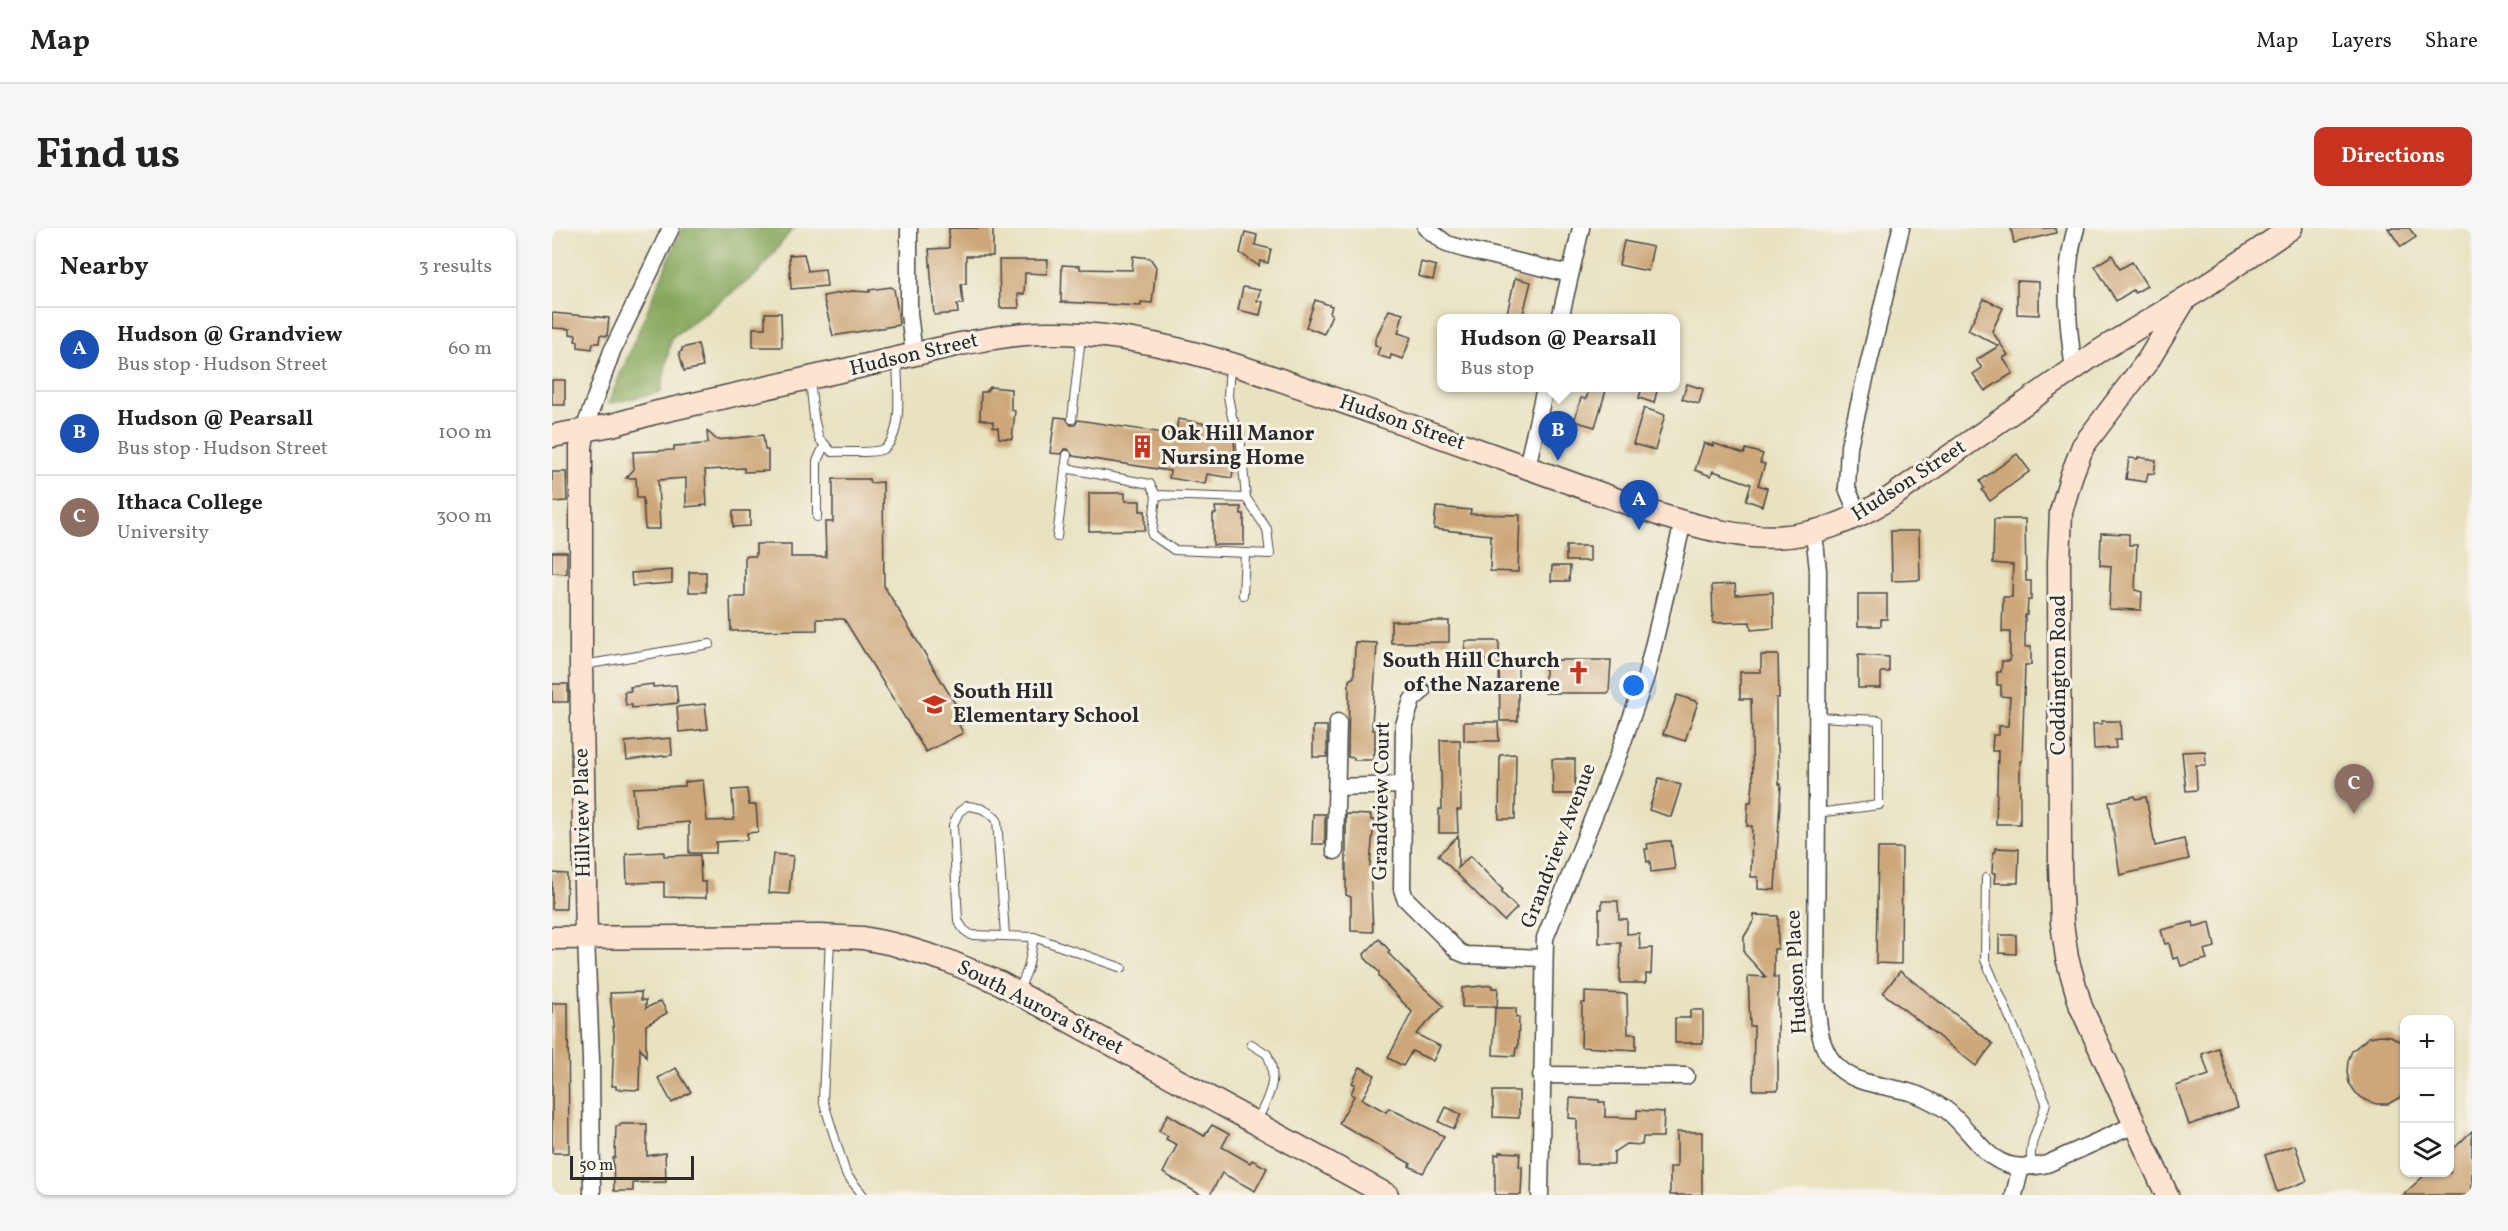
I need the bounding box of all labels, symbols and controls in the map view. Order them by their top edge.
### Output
text: Map [30,22,90,61]
text: Map [2256,27,2298,56]
text: Layers [2331,27,2392,56]
text: Share [2425,27,2478,56]
text: Find us [36,127,180,186]
button: Directions [2314,127,2472,186]
text: Nearby [60,249,149,285]
text: 3 results [418,253,492,281]
popup [1437,314,1680,392]
text: Hudson @ Grandview [117,320,343,351]
text: Hudson @ Pearsall [1460,324,1657,355]
street label: Hudson Street [847,326,981,384]
text: A [72,335,87,363]
text: 60 m [448,335,492,363]
text: Bus stop · Hudson Street [117,351,328,379]
text: Bus stop [1460,355,1534,383]
street label: Hudson Street [1335,388,1469,458]
text: Hudson @ Pearsall [117,404,313,435]
pin: B [1538,412,1578,461]
text: B [73,419,86,447]
text: 100 m [438,419,492,447]
place label: Oak Hill Manor Nursing Home [1161,420,1314,473]
building icon: Oak Hill Manor Nursing Home [1130,433,1156,459]
street label: Hudson Street [1846,433,1972,529]
text: Bus stop · Hudson Street [117,435,328,463]
pin: A [1620,480,1658,530]
text: Ithaca College [117,488,263,519]
text: C [73,503,86,531]
text: 300 m [436,503,492,531]
text: University [117,519,209,547]
street label: Coddington Road [2045,595,2074,755]
place label: South Hill Church of the Nazarene [1383,647,1560,700]
church icon: South Hill Church of the Nazarene [1565,660,1591,686]
your location [1619,671,1648,700]
place label: South Hill Elementary School [953,678,1139,731]
school or university icon: South Hill Elementary School [922,691,948,717]
street label: Grandview Court [1366,721,1398,881]
street label: Hillview Place [567,748,599,878]
street label: Grandview Avenue [1514,759,1604,933]
pin: C [2334,764,2374,814]
street label: Hudson Place [1779,909,1815,1035]
street label: South Aurora Street [952,953,1128,1063]
map controls [2400,1015,2454,1177]
button: + [2400,1015,2454,1069]
button: − [2400,1069,2454,1123]
button: layers [2400,1123,2454,1177]
scale bar [570,1153,694,1180]
text: 50 m [579,1155,613,1177]

